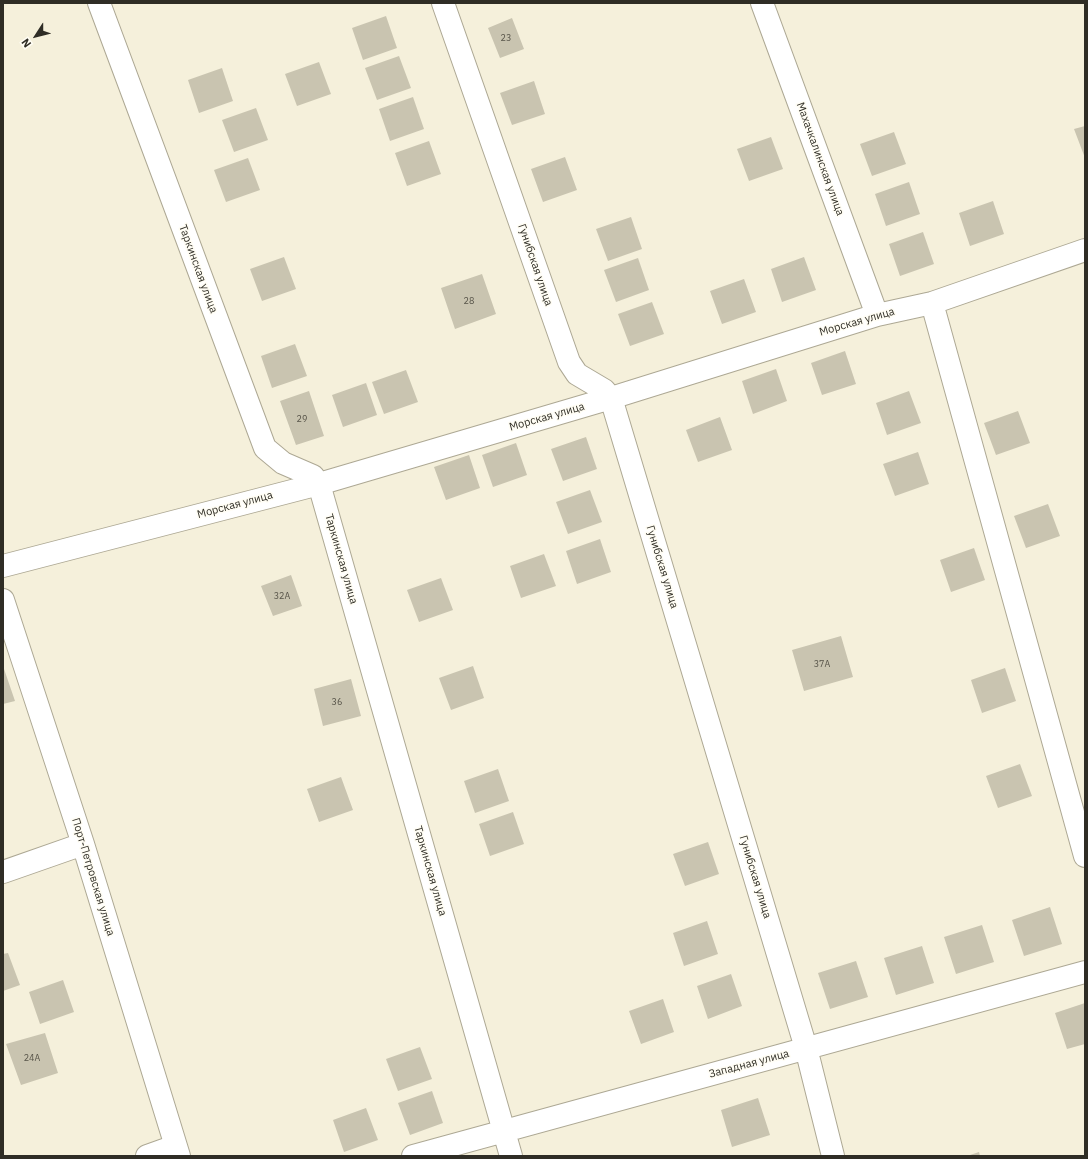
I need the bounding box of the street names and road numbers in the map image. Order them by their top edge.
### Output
street label: Махачкалинская улица [793,101,847,217]
street label: Гунибская улица [515,222,555,308]
street label: Таркинская улица [176,223,220,315]
street label: Морская улица [818,305,896,339]
street label: Морская улица [508,400,586,434]
street label: Морская улица [196,489,274,521]
street label: Таркинская улица [322,512,360,606]
street label: Гунибская улица [643,524,681,610]
street label: Порт-Петровская улица [69,816,117,938]
street label: Таркинская улица [411,824,449,918]
street label: Гунибская улица [736,834,774,920]
street label: Западная улица [707,1047,791,1081]

